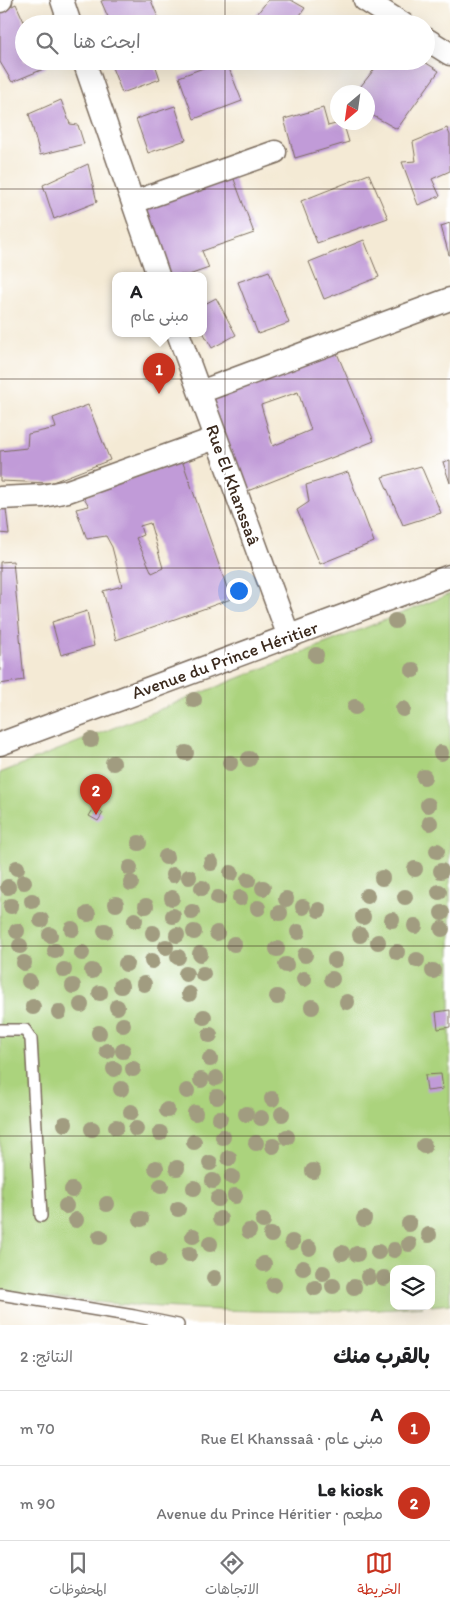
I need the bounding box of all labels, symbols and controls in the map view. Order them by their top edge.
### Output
search box [15,15,435,70]
icon: search [33,29,61,57]
text: ابحث هنا [73,30,141,53]
north arrow [330,85,375,130]
popup [112,272,207,337]
text: A [130,280,142,303]
text: مبنى عام [130,306,189,325]
pin: 1 [143,353,175,394]
street label: Rue El Khanssaâ [201,422,265,549]
your location [226,578,252,604]
street label: Avenue du Prince Héritier [129,616,322,704]
pin: 2 [80,774,112,815]
map controls [390,1265,435,1310]
button: layers [390,1265,435,1310]
text: بالقرب منك [333,1343,430,1368]
text: النتائج: 2 [20,1347,73,1366]
text: A [371,1403,383,1426]
text: 70 m [20,1419,55,1438]
text: 1 [410,1419,418,1438]
text: مبنى عام · Rue El Khanssaâ [201,1429,383,1448]
text: Le kiosk [317,1478,383,1501]
text: 90 m [20,1494,55,1513]
text: 2 [410,1494,418,1513]
text: مطعم · Avenue du Prince Héritier [156,1504,383,1523]
tab: المحفوظات [49,1549,107,1602]
tab: الاتجاهات [205,1549,259,1602]
tab: الخريطة [357,1549,401,1602]

